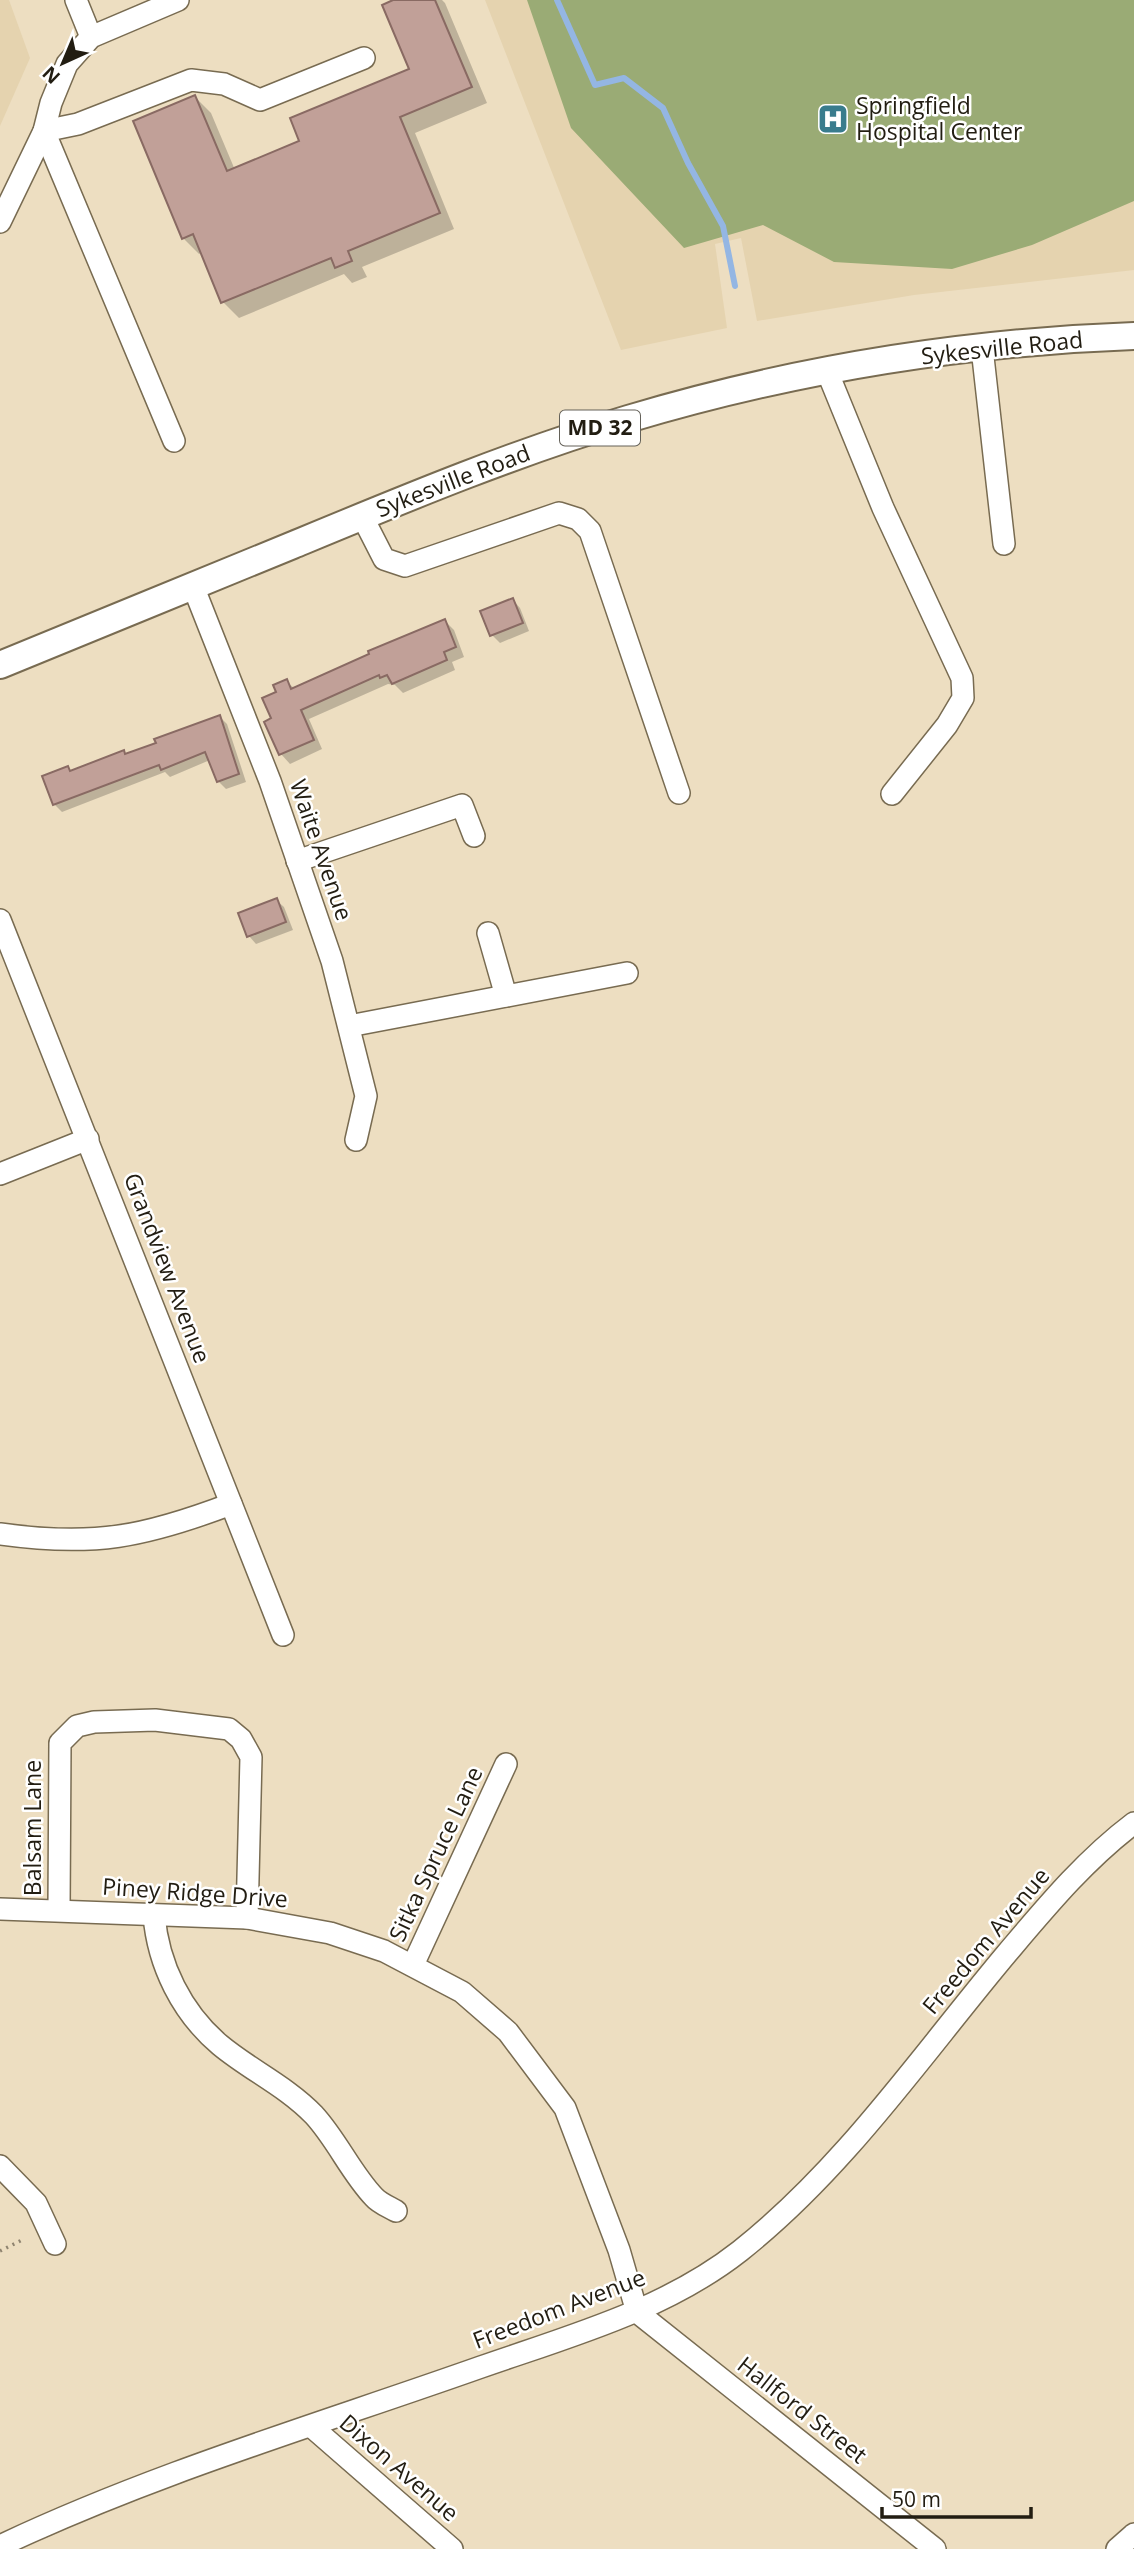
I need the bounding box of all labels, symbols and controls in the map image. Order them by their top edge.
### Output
north arrow [28,28,98,98]
text: N [37,61,66,90]
place label: Springfield Hospital Center [856,89,1023,147]
hospital icon: Springfield Hospital Center [816,102,850,136]
street label: Sykesville Road [919,323,1085,371]
road number: MD 32 [560,410,640,446]
street label: Sykesville Road [371,436,534,524]
street label: Waite Avenue [283,775,361,924]
street label: Grandview Avenue [117,1168,219,1367]
street label: Balsam Lane [16,1760,48,1896]
street label: Sitka Spruce Lane [381,1761,490,1946]
street label: Freedom Avenue [914,1860,1056,2020]
street label: Piney Ridge Drive [101,1870,289,1914]
street label: Freedom Avenue [468,2260,649,2356]
street label: Hallford Street [731,2348,874,2470]
street label: Dixon Avenue [333,2406,466,2528]
scale bar [882,2476,1031,2520]
text: 50 m [892,2485,941,2513]

